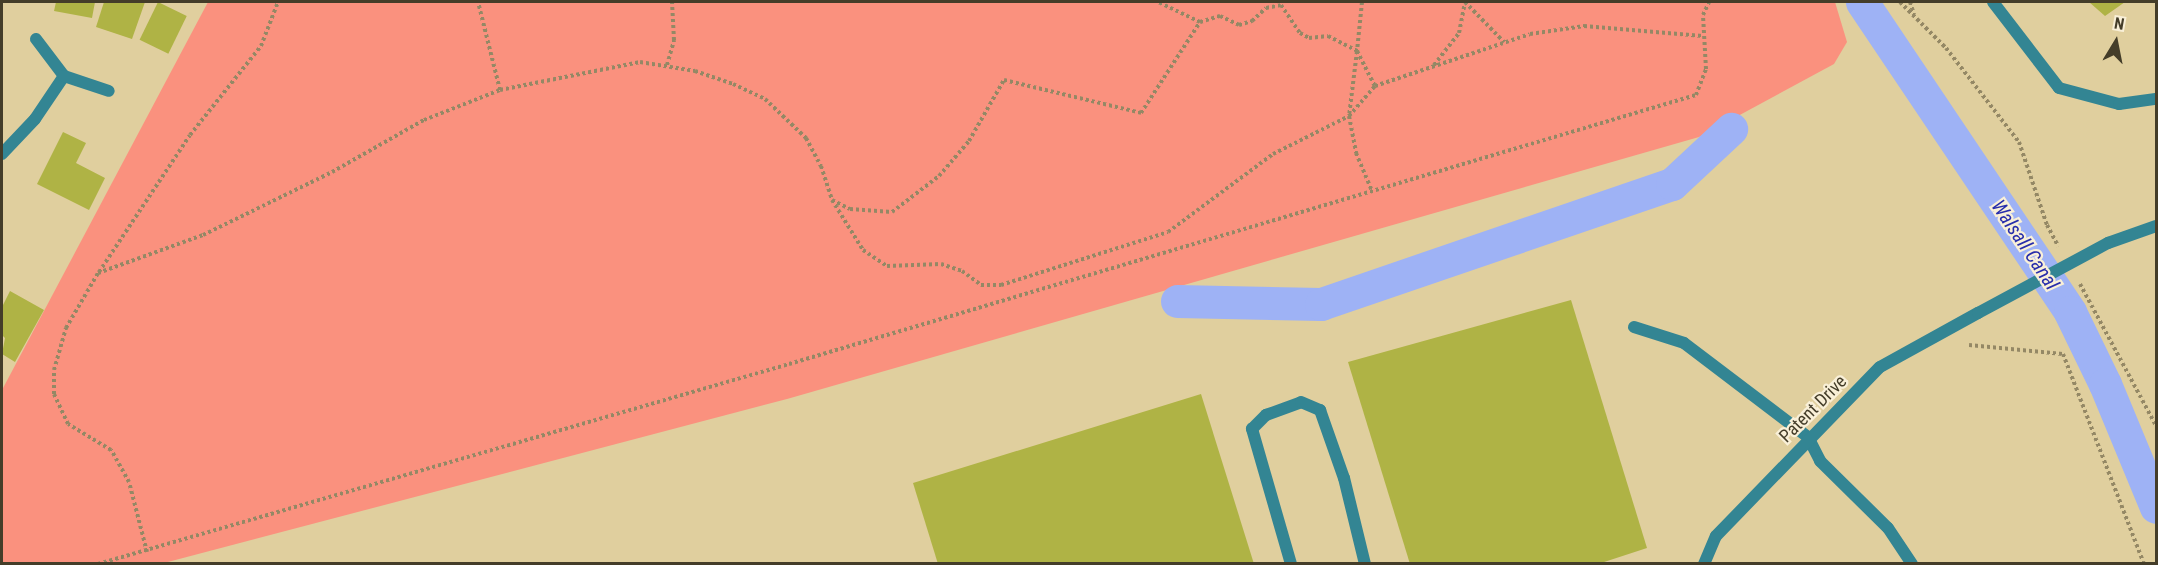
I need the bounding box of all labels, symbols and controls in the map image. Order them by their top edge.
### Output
north arrow [2086,12,2146,72]
text: N [2113,14,2126,34]
water label: Walsall Canal [1986,195,2064,295]
street label: Patent Drive [1775,371,1851,447]

